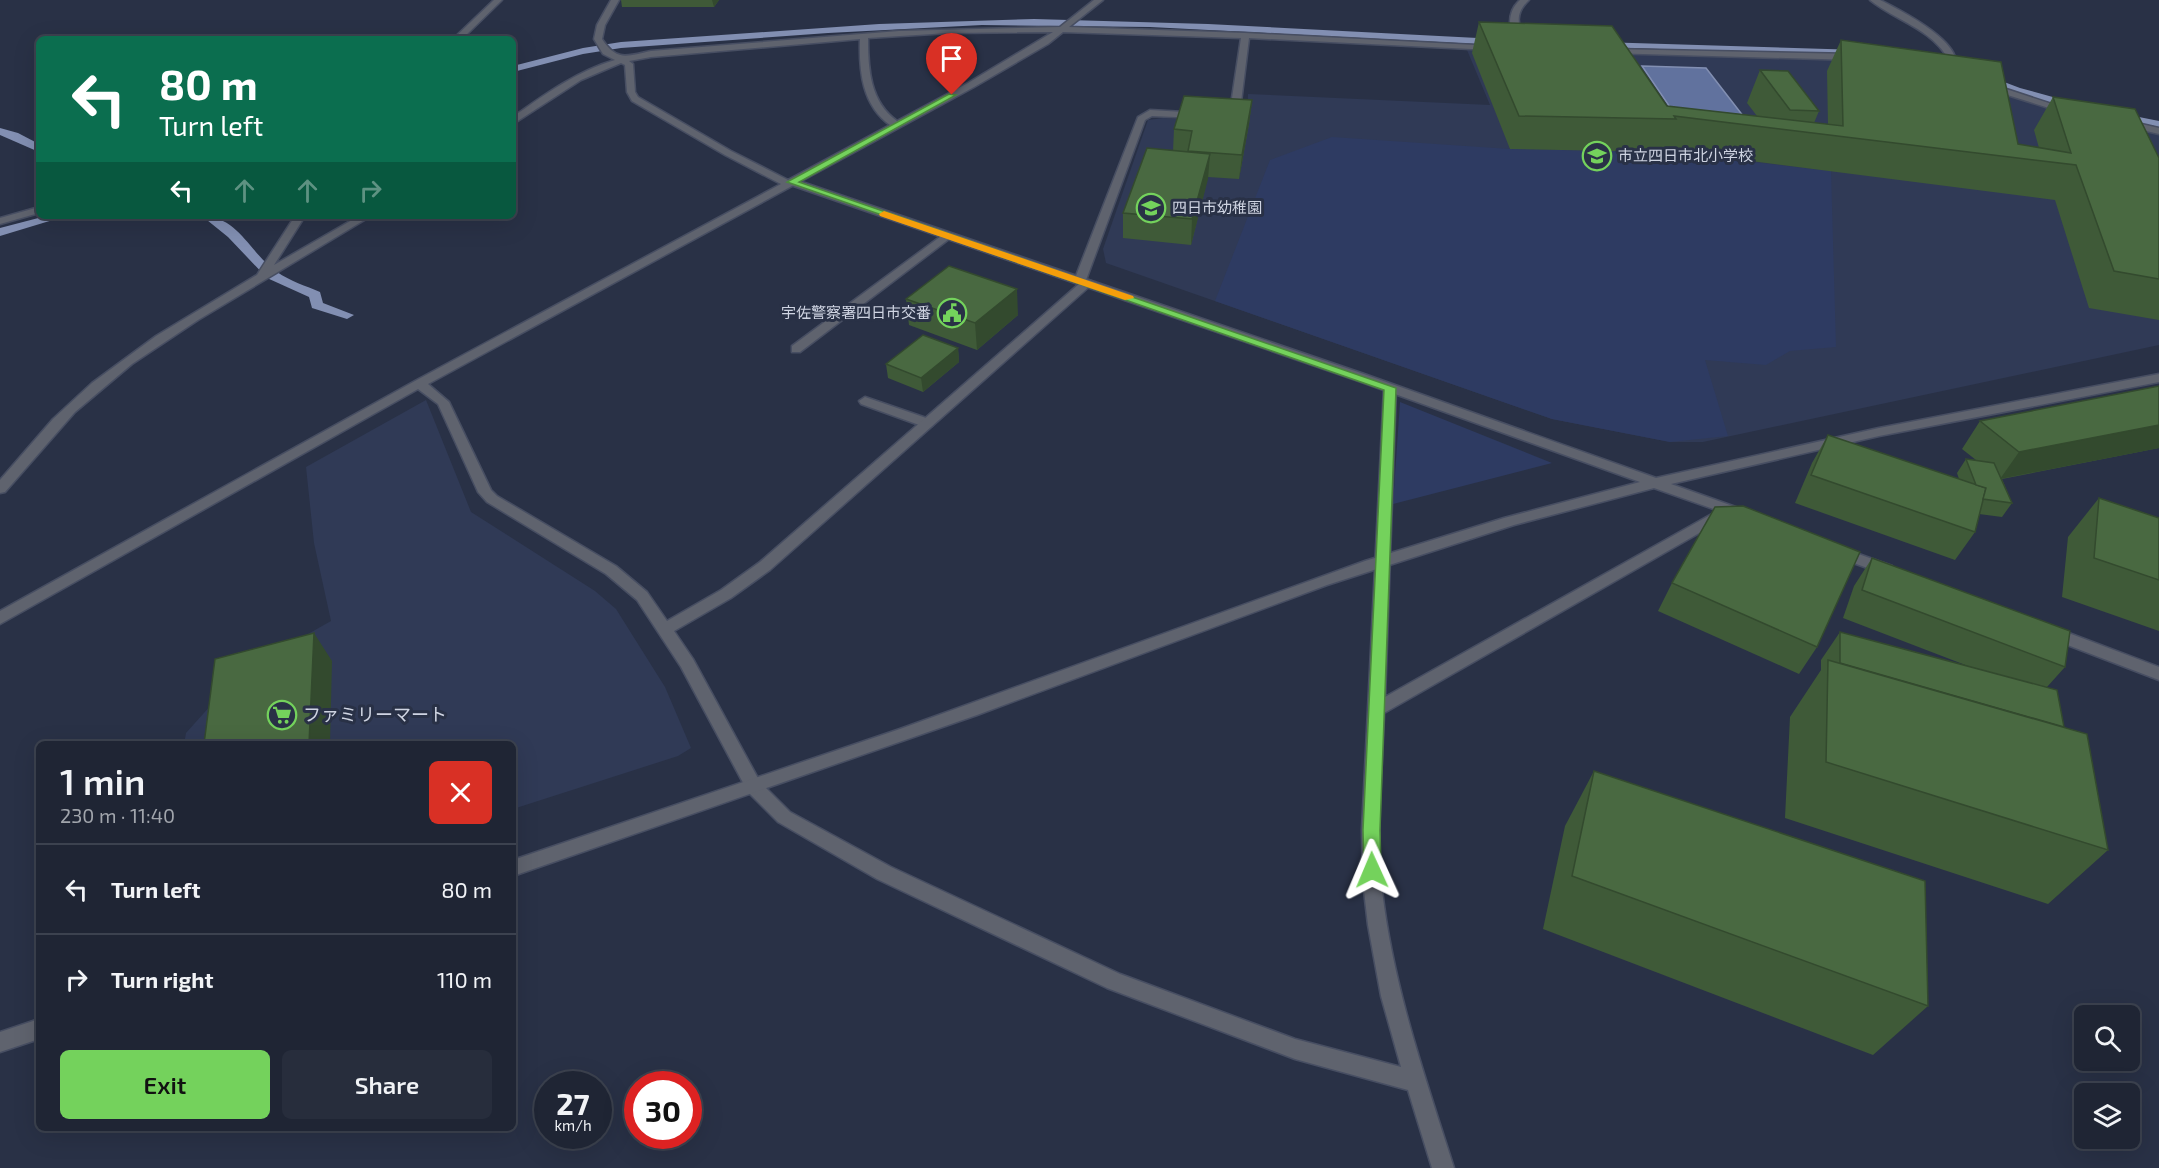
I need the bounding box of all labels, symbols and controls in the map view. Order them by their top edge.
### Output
pin [926,33,977,95]
icon: arrive [935,42,968,75]
text: 80 m [159,58,258,108]
icon: left [60,60,138,138]
text: Turn left [159,109,263,141]
school or university icon: 市立四日市北小学校 [1581,140,1613,172]
place label: 市立四日市北小学校 [1618,146,1753,164]
icon: left [165,174,198,207]
icon: ahead [228,174,261,207]
icon: ahead [291,174,324,207]
icon: right [354,174,387,207]
school or university icon: 四日市幼稚園 [1135,192,1167,224]
place label: 四日市幼稚園 [1172,198,1262,216]
public building icon: 宇佐警察署四日市交番 [936,297,968,329]
place label: 宇佐警察署四日市交番 [781,303,931,321]
supermarket icon: ファミリーマート [266,699,298,731]
place label: ファミリーマート [303,703,447,725]
text: 1 min [60,759,145,802]
button: close [429,761,492,824]
text: 230 m · 11:40 [60,803,175,827]
position arrow [1340,838,1404,902]
icon: left [60,873,93,906]
text: Turn left [111,876,200,902]
text: 80 m [441,876,492,902]
icon: right [60,963,93,996]
text: Turn right [111,966,213,992]
text: 110 m [437,966,492,992]
map controls [2074,1005,2140,1149]
button: search [2074,1005,2140,1071]
button: Exit [60,1050,270,1119]
button: Share [282,1050,492,1119]
speed limit sign: 30 [624,1071,702,1149]
button: layers [2074,1083,2140,1149]
text: 27 [556,1085,590,1121]
text: km/h [554,1116,592,1134]

